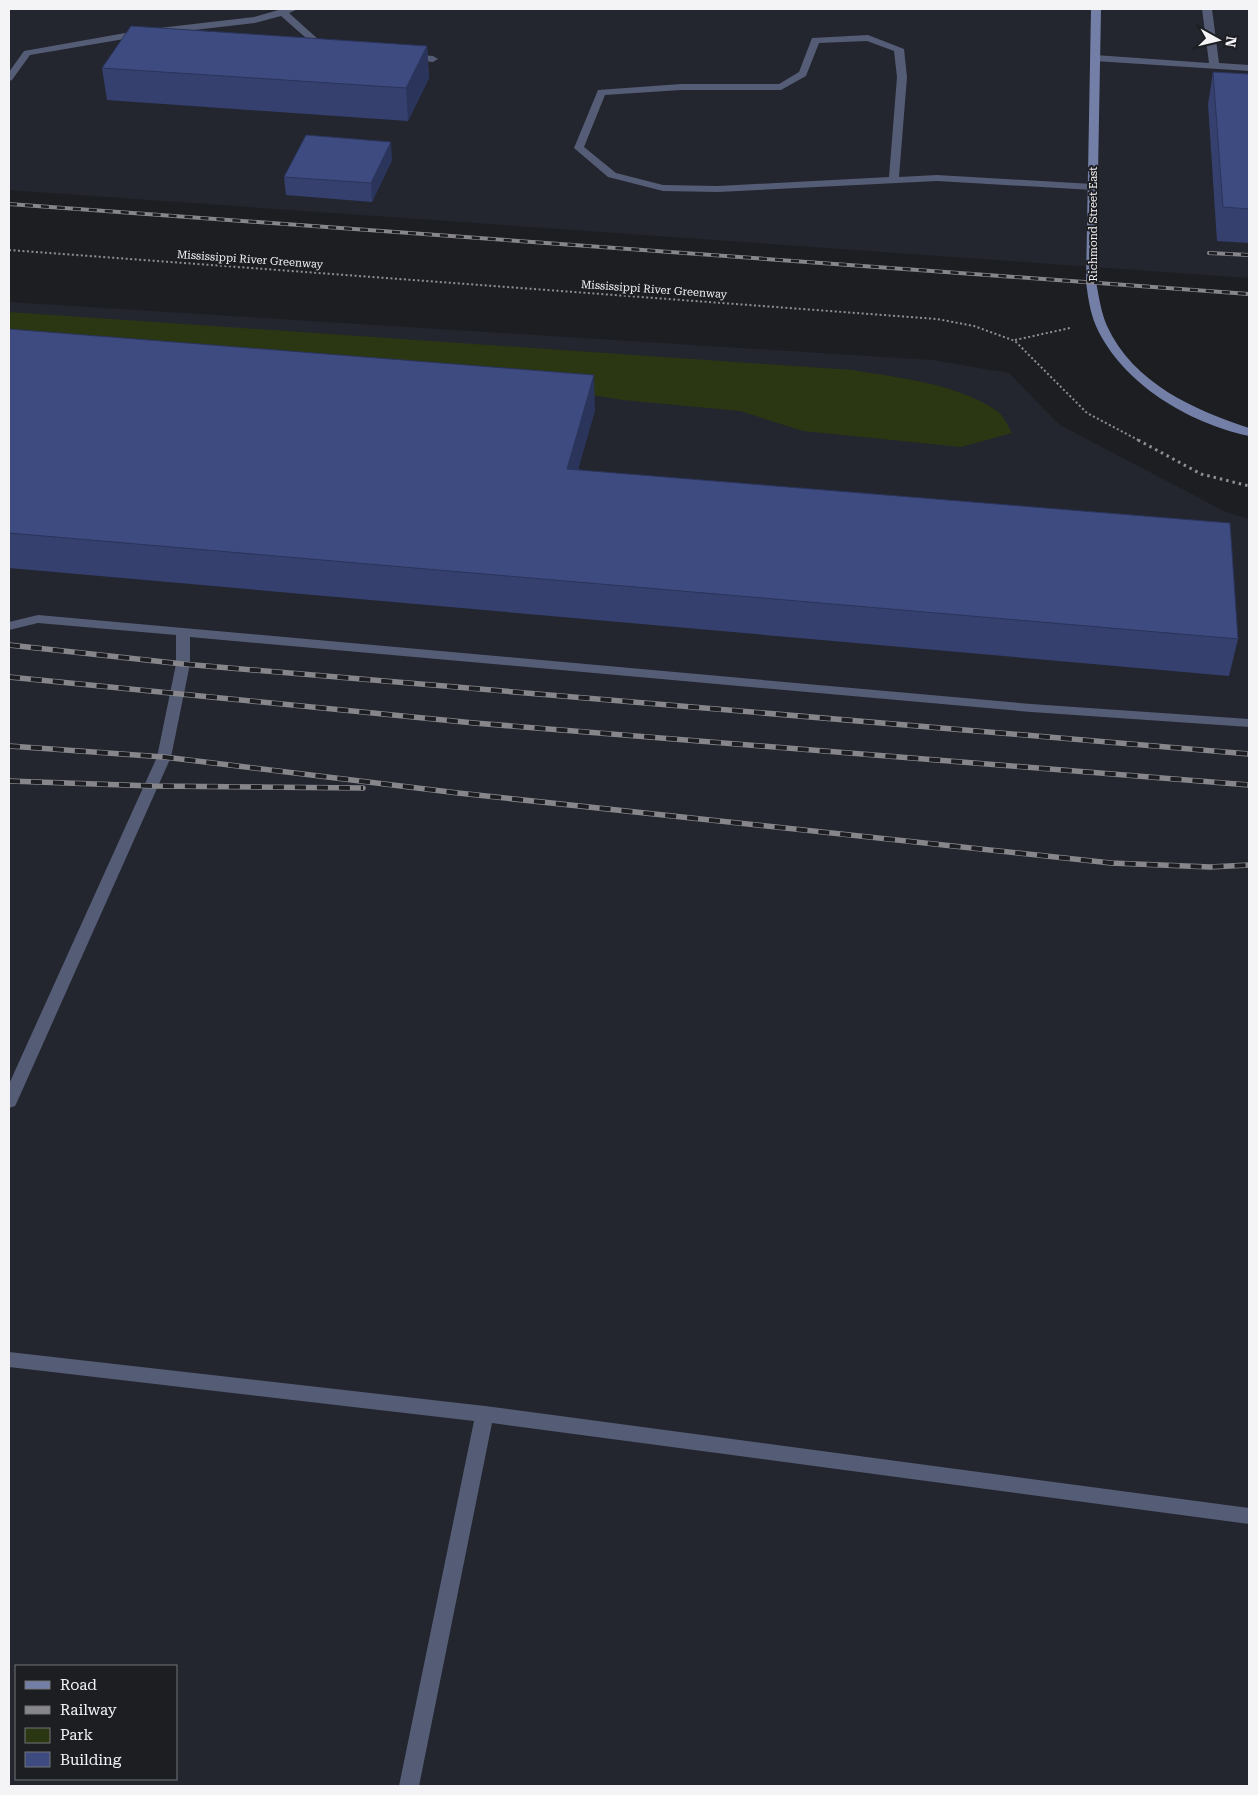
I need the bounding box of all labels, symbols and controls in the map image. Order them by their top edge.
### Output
north arrow [1193,15,1243,65]
text: N [1222,35,1240,48]
street label: Richmond Street East [1087,167,1100,281]
street label: Mississippi River Greenway [176,248,324,271]
street label: Mississippi River Greenway [580,278,728,301]
legend [15,1665,178,1780]
text: Road [60,1676,97,1694]
text: Railway [60,1701,117,1719]
text: Park [60,1726,94,1744]
text: Building [60,1751,122,1769]

